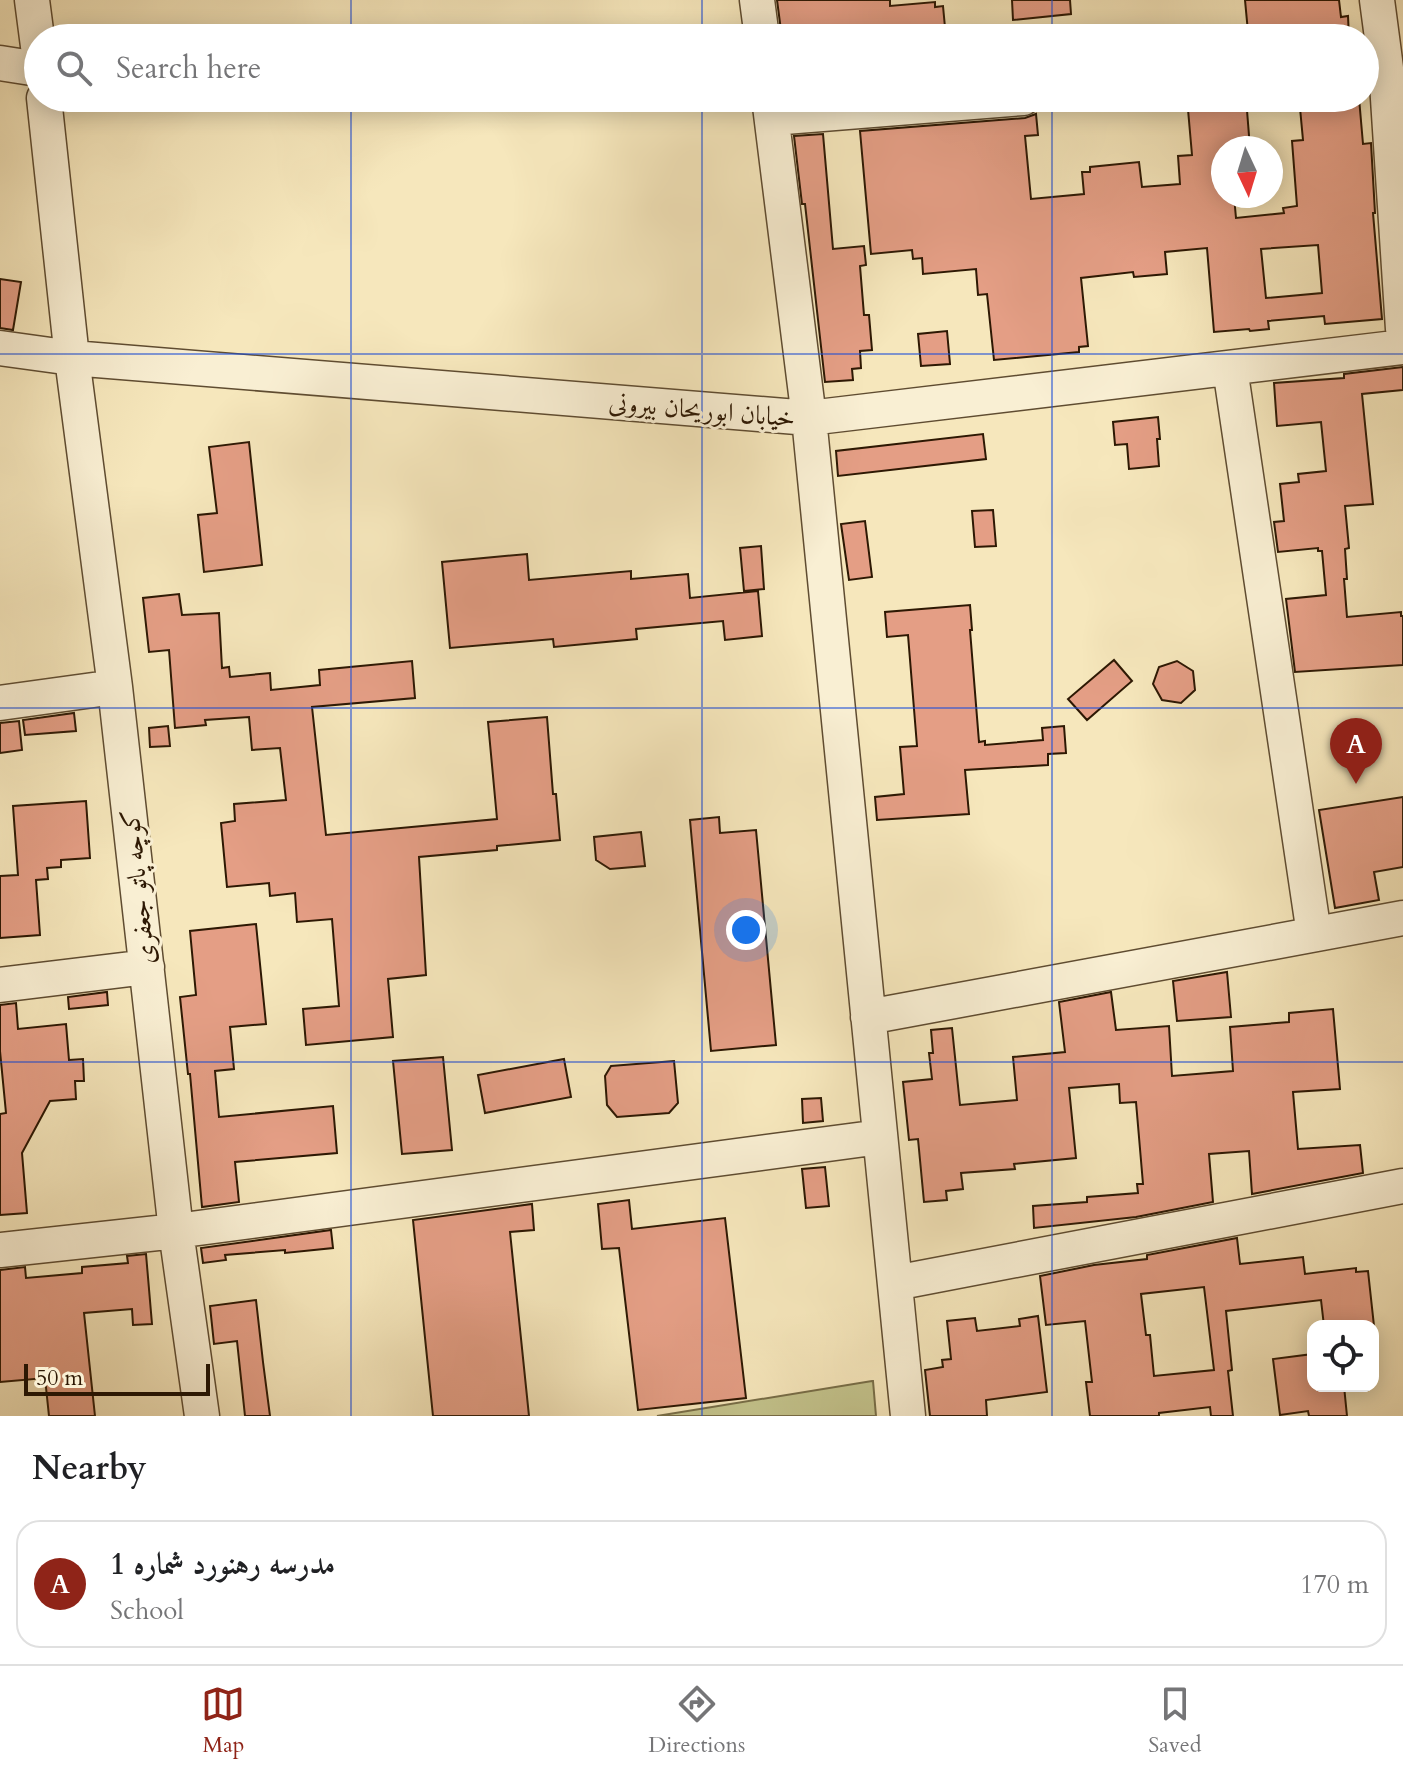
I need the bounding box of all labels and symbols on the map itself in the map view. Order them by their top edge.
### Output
north arrow [1211,136,1283,208]
street label: خیابان ابوریحان بیرونی [607,384,797,436]
pin: A [1330,718,1382,784]
street label: کوچه پاتو جعفری [112,808,165,966]
your location [726,910,766,950]
scale bar [24,1360,210,1396]

